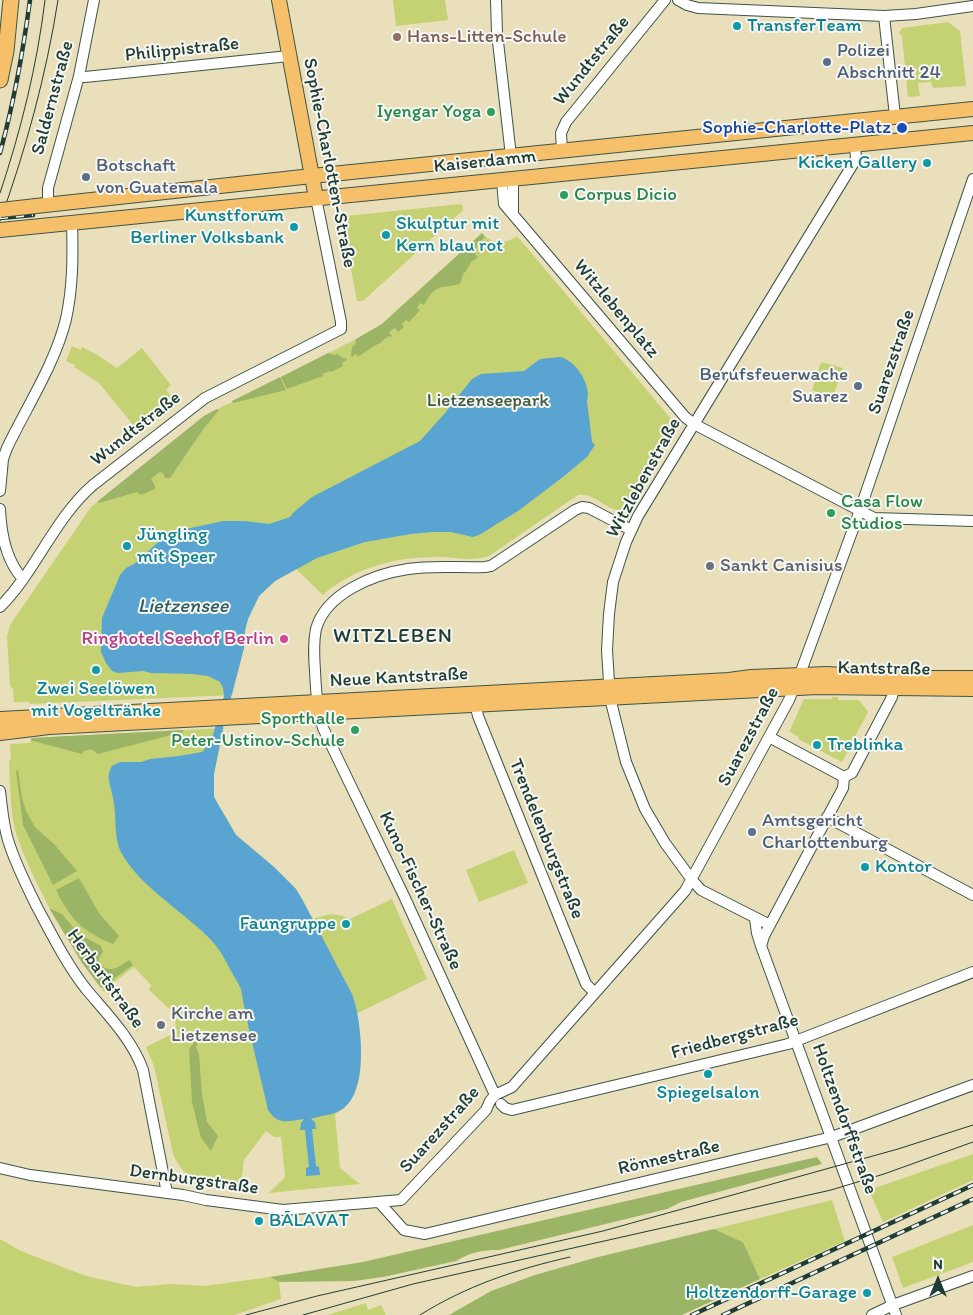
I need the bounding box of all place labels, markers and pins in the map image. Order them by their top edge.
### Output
place label: TransferTeam [747,15,862,37]
marker: TransferTeam [731,20,743,32]
place label: Hans-Litten-Schule [407,26,567,48]
marker: Hans-Litten-Schule [391,31,403,43]
place label: Polizei Abschnitt 24 [837,40,941,84]
marker: Polizei Abschnitt 24 [821,56,833,68]
place label: Iyengar Yoga [377,101,481,123]
marker: Iyengar Yoga [485,106,497,118]
place label: Sophie-Charlotte-Platz [702,117,891,139]
marker: Sophie-Charlotte-Platz [895,121,909,135]
place label: Kicken Gallery [798,152,917,174]
place label: Botschaft von Guatemala [96,155,218,199]
marker: Kicken Gallery [921,157,933,169]
marker: Botschaft von Guatemala [80,171,92,183]
place label: Corpus Dicio [574,184,677,206]
marker: Corpus Dicio [558,189,570,201]
place label: Kunstforum Berliner Volksbank [130,205,284,249]
place label: Skulptur mit Kern blau rot [396,213,503,257]
marker: Kunstforum Berliner Volksbank [288,221,300,233]
marker: Skulptur mit Kern blau rot [380,229,392,241]
place label: Berufsfeuerwache Suarez [699,364,848,408]
marker: Berufsfeuerwache Suarez [852,380,864,392]
place label: Casa Flow Studios [841,491,923,535]
marker: Casa Flow Studios [825,507,837,519]
place label: Jüngling mit Speer [137,524,215,568]
marker: Jüngling mit Speer [121,540,133,552]
place label: Sankt Canisius [720,555,842,577]
marker: Sankt Canisius [704,560,716,572]
place label: Ringhotel Seehof Berlin [82,628,274,650]
marker: Ringhotel Seehof Berlin [278,633,290,645]
marker: Zwei Seelöwen mit Vogeltränke [90,664,102,676]
place label: Zwei Seelöwen mit Vogeltränke [31,678,161,722]
place label: Sporthalle Peter-Ustinov-Schule [171,708,345,752]
marker: Sporthalle Peter-Ustinov-Schule [349,724,361,736]
place label: Treblinka [827,734,903,756]
marker: Treblinka [811,739,823,751]
place label: Amtsgericht Charlottenburg [762,810,888,854]
marker: Amtsgericht Charlottenburg [746,826,758,838]
place label: Kontor [875,856,932,878]
marker: Kontor [859,861,871,873]
place label: Faungruppe [240,913,336,935]
marker: Faungruppe [340,918,352,930]
place label: Kirche am Lietzensee [171,1003,257,1047]
marker: Kirche am Lietzensee [155,1019,167,1031]
marker: Spiegelsalon [702,1068,714,1080]
place label: Spiegelsalon [657,1082,759,1104]
place label: BĀLAVAT [269,1210,349,1232]
marker: BĀLAVAT [253,1215,265,1227]
place label: Holtzendorff-Garage [686,1282,857,1304]
marker: Holtzendorff-Garage [861,1287,873,1299]

